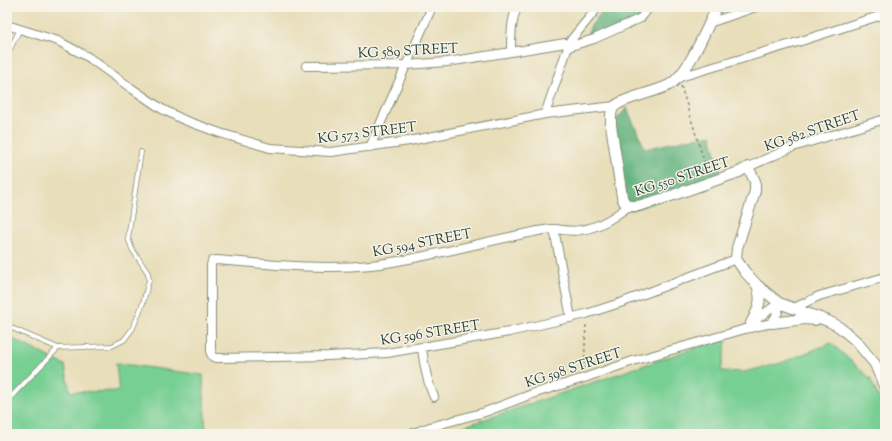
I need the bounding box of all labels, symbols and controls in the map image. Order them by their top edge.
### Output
street label: KG 589 STREET [357,39,459,65]
street label: KG 582 STREET [762,106,863,158]
street label: KG 573 STREET [317,118,418,150]
street label: KG 550 STREET [632,153,733,203]
street label: KG 594 STREET [371,225,474,263]
street label: KG 596 STREET [379,316,482,352]
street label: KG 598 STREET [523,344,625,394]

